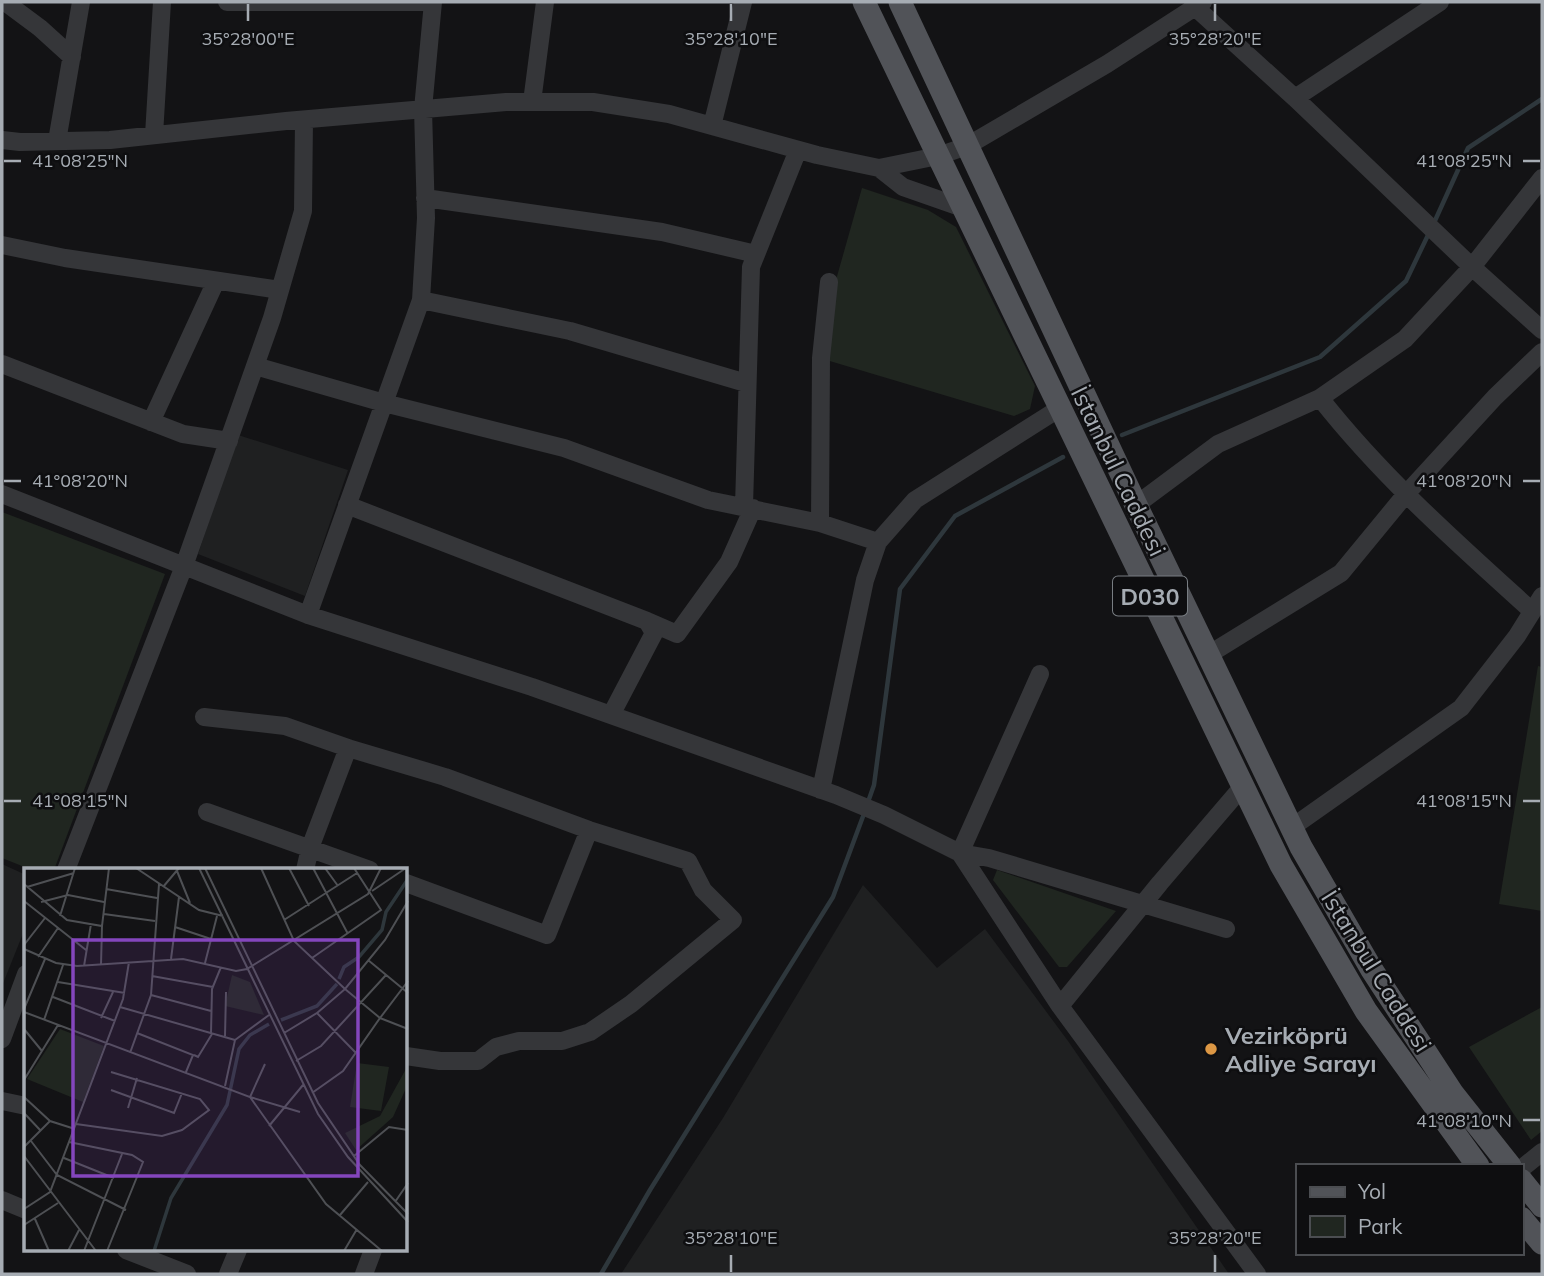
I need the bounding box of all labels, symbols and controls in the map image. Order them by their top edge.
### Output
text: 35°28'00"E [201,27,295,50]
text: 35°28'10"E [684,27,778,50]
text: 35°28'20"E [1168,27,1262,50]
text: 41°08'25"N [32,149,128,172]
text: 41°08'25"N [1416,149,1512,172]
street label: İstanbul Caddesi [1065,381,1173,561]
text: 41°08'20"N [32,469,128,492]
text: 41°08'20"N [1416,469,1512,492]
road number: D030 [1113,576,1187,616]
text: 41°08'15"N [32,789,128,812]
text: 41°08'15"N [1416,789,1512,812]
inset map [24,868,408,1252]
street label: İstanbul Caddesi [1315,885,1439,1057]
place label: Vezirköprü Adliye Sarayı [1224,1020,1377,1078]
marker: Vezirköprü Adliye Sarayı [1203,1041,1219,1057]
text: 41°08'10"N [1416,1109,1512,1132]
legend [1296,1164,1523,1255]
text: Yol [1357,1178,1386,1204]
text: Park [1358,1213,1402,1239]
text: 35°28'10"E [684,1226,778,1249]
text: 35°28'20"E [1168,1226,1262,1249]

